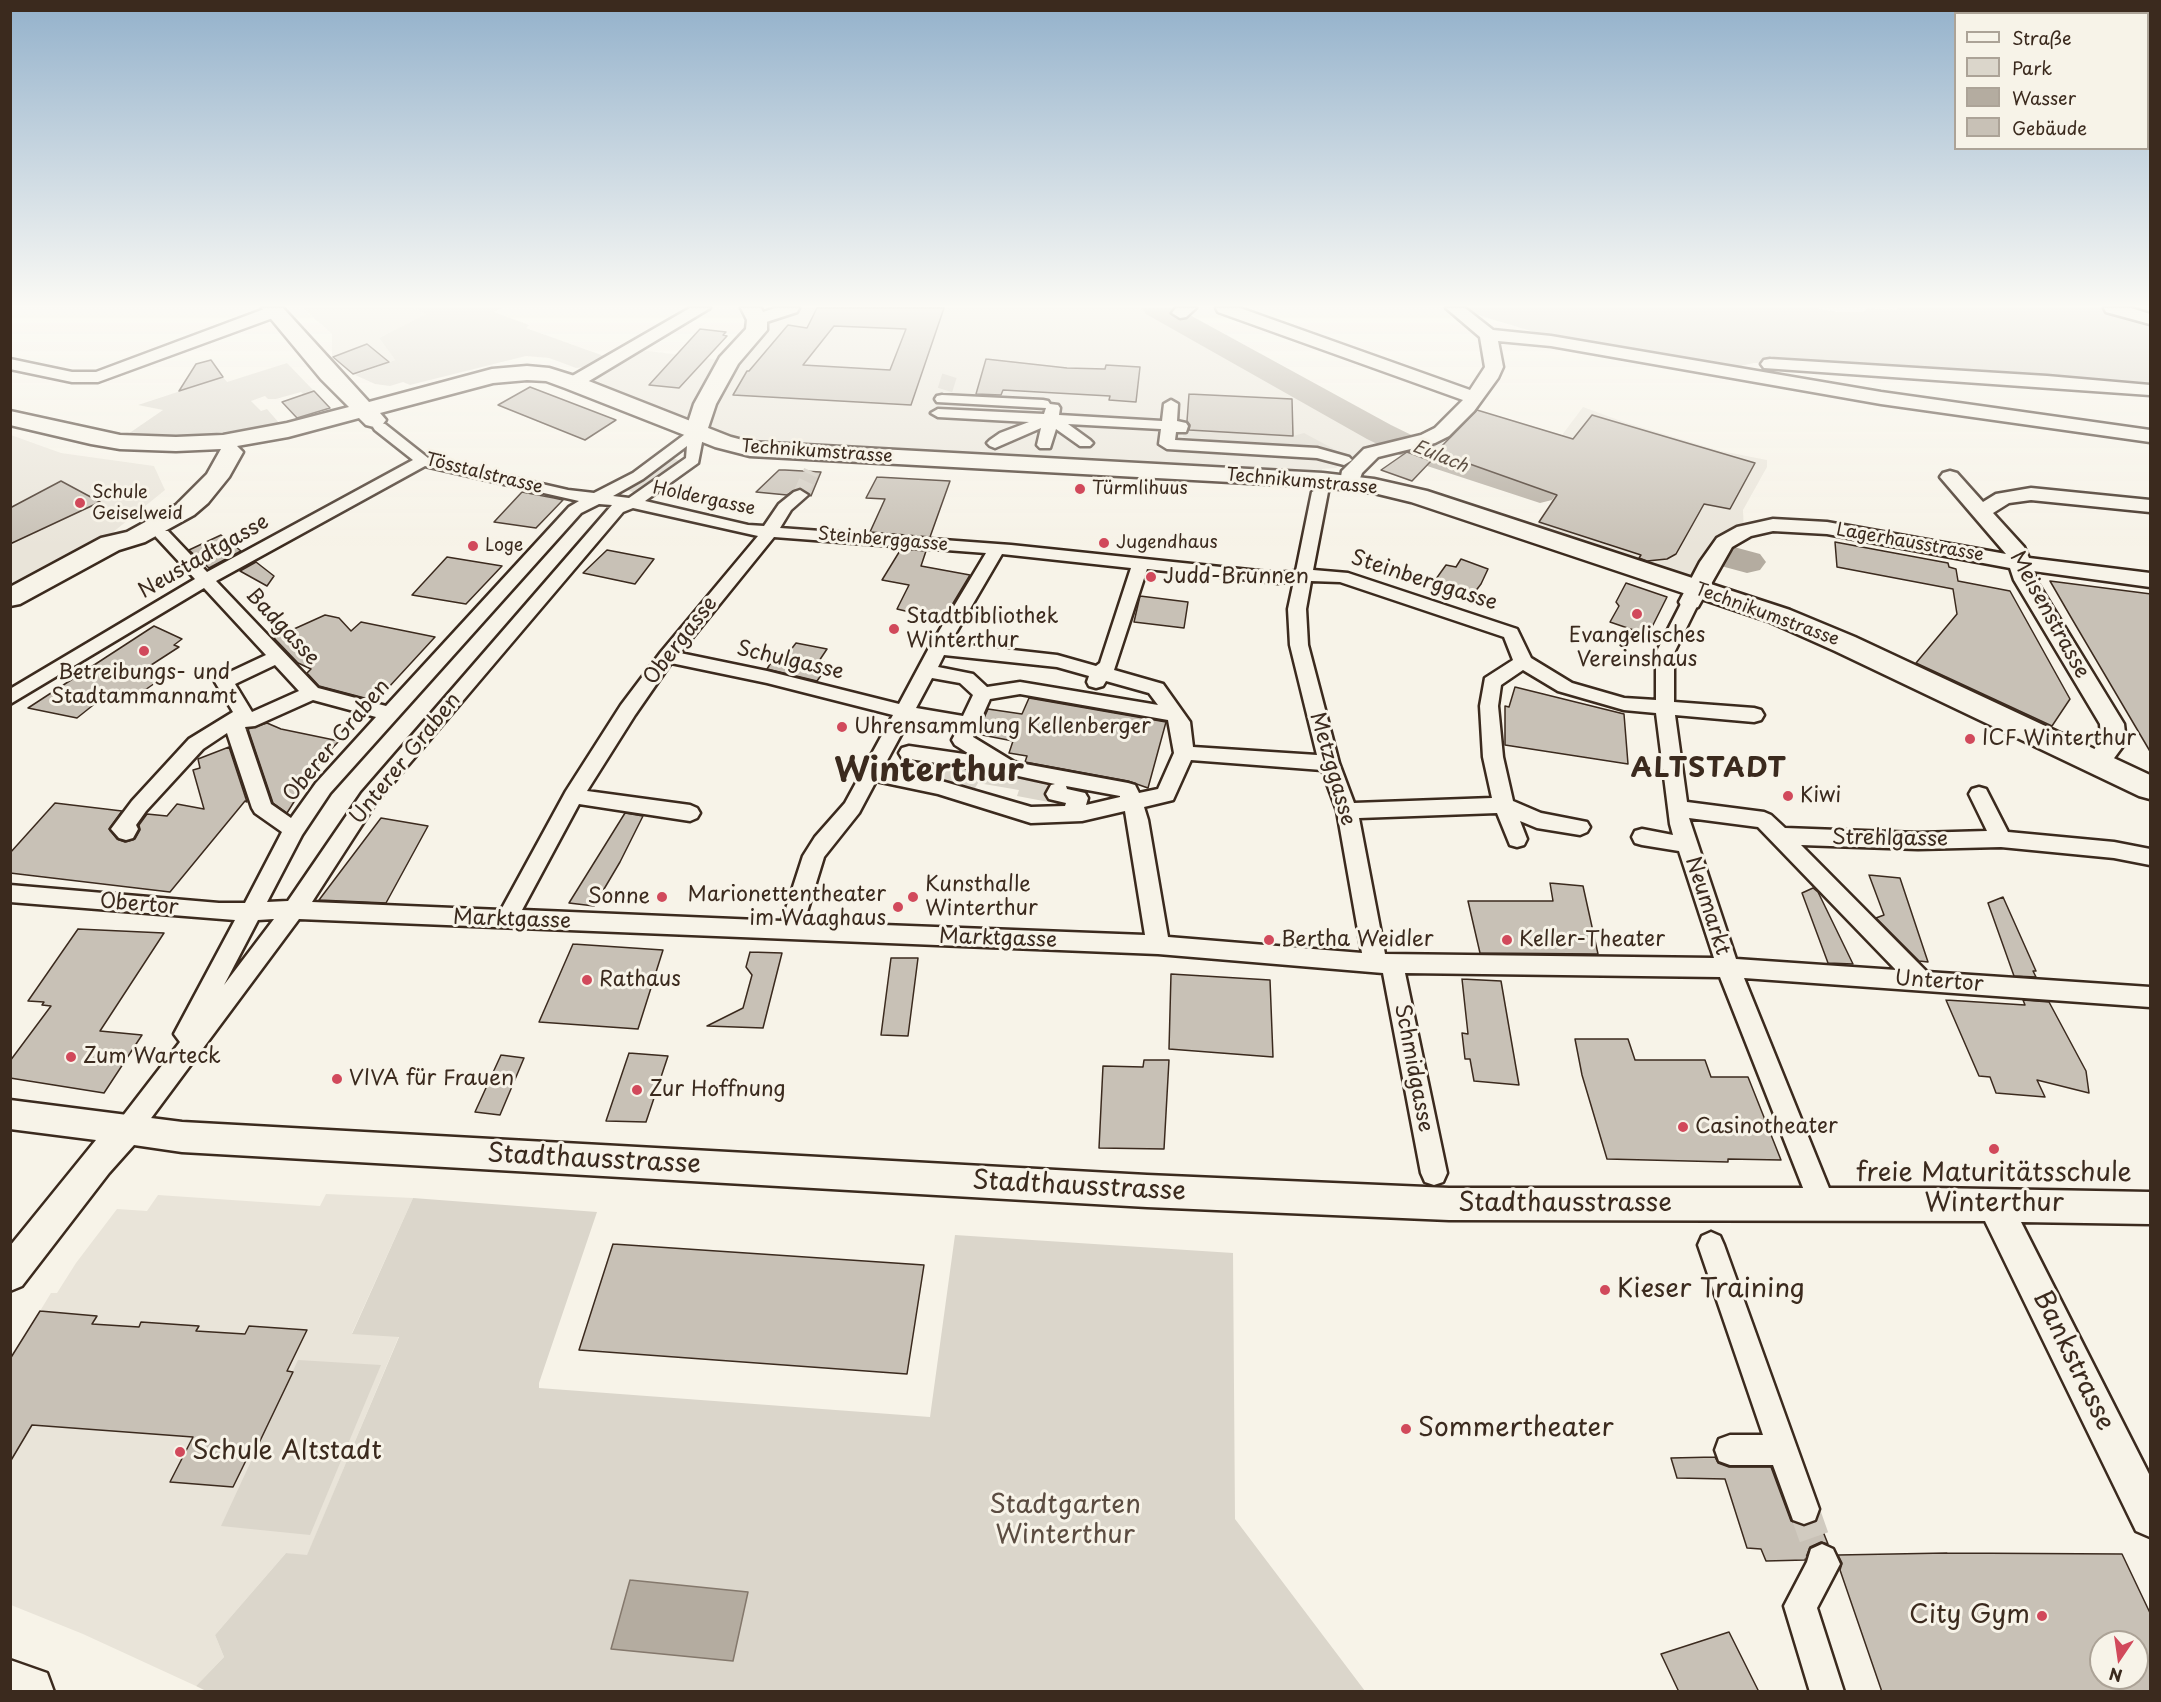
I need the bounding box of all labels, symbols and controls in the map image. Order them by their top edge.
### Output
legend [1954,12,2149,150]
text: Straße [2012,24,2072,51]
text: Park [2012,54,2052,81]
text: Wasser [2012,84,2076,111]
text: Gebäude [2012,114,2087,141]
street label: Technikumstrasse [741,436,893,468]
water label: Eulach [1409,436,1471,478]
street label: Tösstalstrasse [423,449,545,499]
street label: Technikumstrasse [1226,465,1378,499]
street label: Holdergasse [651,478,757,520]
place label: Türmlihuus [1092,478,1188,500]
place label: Schule Geiselweid [92,482,183,524]
marker: Türmlihuus [1073,482,1087,496]
marker: Schule Geiselweid [73,496,87,510]
street label: Neustadtgasse [134,510,274,604]
street label: Lagerhausstrasse [1835,519,1985,567]
street label: Steinberggasse [817,524,949,556]
place label: Jugendhaus [1116,532,1218,554]
place label: Loge [485,535,523,557]
marker: Jugendhaus [1097,536,1111,550]
marker: Loge [466,539,480,553]
street label: Steinberggasse [1348,545,1500,617]
street label: Meisenstrasse [2004,547,2094,683]
place label: Judd-Brunnen [1163,564,1309,590]
marker: Judd-Brunnen [1144,570,1158,584]
street label: Technikumstrasse [1692,579,1842,651]
street label: Badgasse [240,583,324,671]
street label: Obergasse [639,592,723,690]
place label: Stadtbibliothek Winterthur [906,604,1059,654]
marker: Evangelisches Vereinshaus [1630,607,1644,621]
marker: Stadtbibliothek Winterthur [887,622,901,636]
place label: Evangelisches Vereinshaus [1569,623,1705,673]
street label: Schulgasse [734,636,846,686]
marker: Betreibungs- und Stadtammannamt [137,644,151,658]
place label: Betreibungs- und Stadtammannamt [51,660,237,710]
street label: Oberer Graben [278,675,396,807]
street label: Unterer Graben [345,688,467,830]
street label: Metzggasse [1304,709,1360,829]
place label: Uhrensammlung Kellenberger [854,714,1151,740]
marker: Uhrensammlung Kellenberger [835,720,849,734]
place label: ICF Winterthur [1982,726,2136,752]
marker: ICF Winterthur [1963,732,1977,746]
district label: Winterthur [834,752,1024,792]
district label: ALTSTADT [1632,754,1786,786]
place label: Kiwi [1800,783,1841,809]
marker: Kiwi [1781,789,1795,803]
street label: Strehlgasse [1832,825,1948,853]
street label: Neumarkt [1679,853,1735,959]
place label: Kunsthalle Winterthur [925,872,1038,922]
place label: Marionettentheater im Waaghaus [688,882,886,932]
place label: Sonne [587,884,650,910]
street label: Obertor [99,889,179,921]
marker: Sonne [655,890,669,904]
marker: Kunsthalle Winterthur [906,890,920,904]
marker: Marionettentheater im Waaghaus [891,900,905,914]
street label: Marktgasse [453,905,571,935]
street label: Marktgasse [939,924,1057,954]
place label: Bertha Weidler [1281,927,1434,953]
place label: Keller-Theater [1519,927,1665,953]
marker: Bertha Weidler [1262,933,1276,947]
marker: Keller-Theater [1500,933,1514,947]
street label: Untertor [1894,966,1984,998]
place label: Rathaus [599,967,681,993]
marker: Rathaus [580,973,594,987]
street label: Schmidgasse [1388,1002,1438,1134]
place label: Zum Warteck [83,1044,221,1070]
marker: Zum Warteck [64,1050,78,1064]
place label: VIVA für Frauen [349,1066,514,1092]
marker: VIVA für Frauen [330,1072,344,1086]
place label: Zur Hoffnung [649,1077,786,1103]
marker: Zur Hoffnung [630,1083,644,1097]
place label: Casinotheater [1695,1114,1838,1140]
marker: Casinotheater [1676,1120,1690,1134]
street label: Stadthausstrasse [486,1139,702,1181]
marker: freie Maturitätsschule Winterthur [1987,1142,2001,1156]
place label: freie Maturitätsschule Winterthur [1856,1158,2132,1220]
street label: Stadthausstrasse [971,1166,1187,1208]
street label: Stadthausstrasse [1458,1188,1672,1220]
place label: Kieser Training [1617,1274,1805,1306]
marker: Kieser Training [1598,1283,1612,1297]
street label: Bankstrasse [2026,1286,2120,1436]
place label: Sommertheater [1418,1413,1614,1445]
marker: Sommertheater [1399,1422,1413,1436]
place label: Schule Altstadt [192,1436,382,1468]
marker: Schule Altstadt [173,1445,187,1459]
park label: Stadtgarten Winterthur [989,1490,1141,1552]
place label: City Gym [1909,1600,2030,1632]
marker: City Gym [2035,1609,2049,1623]
north arrow [2089,1630,2149,1690]
text: N [2107,1662,2124,1689]

